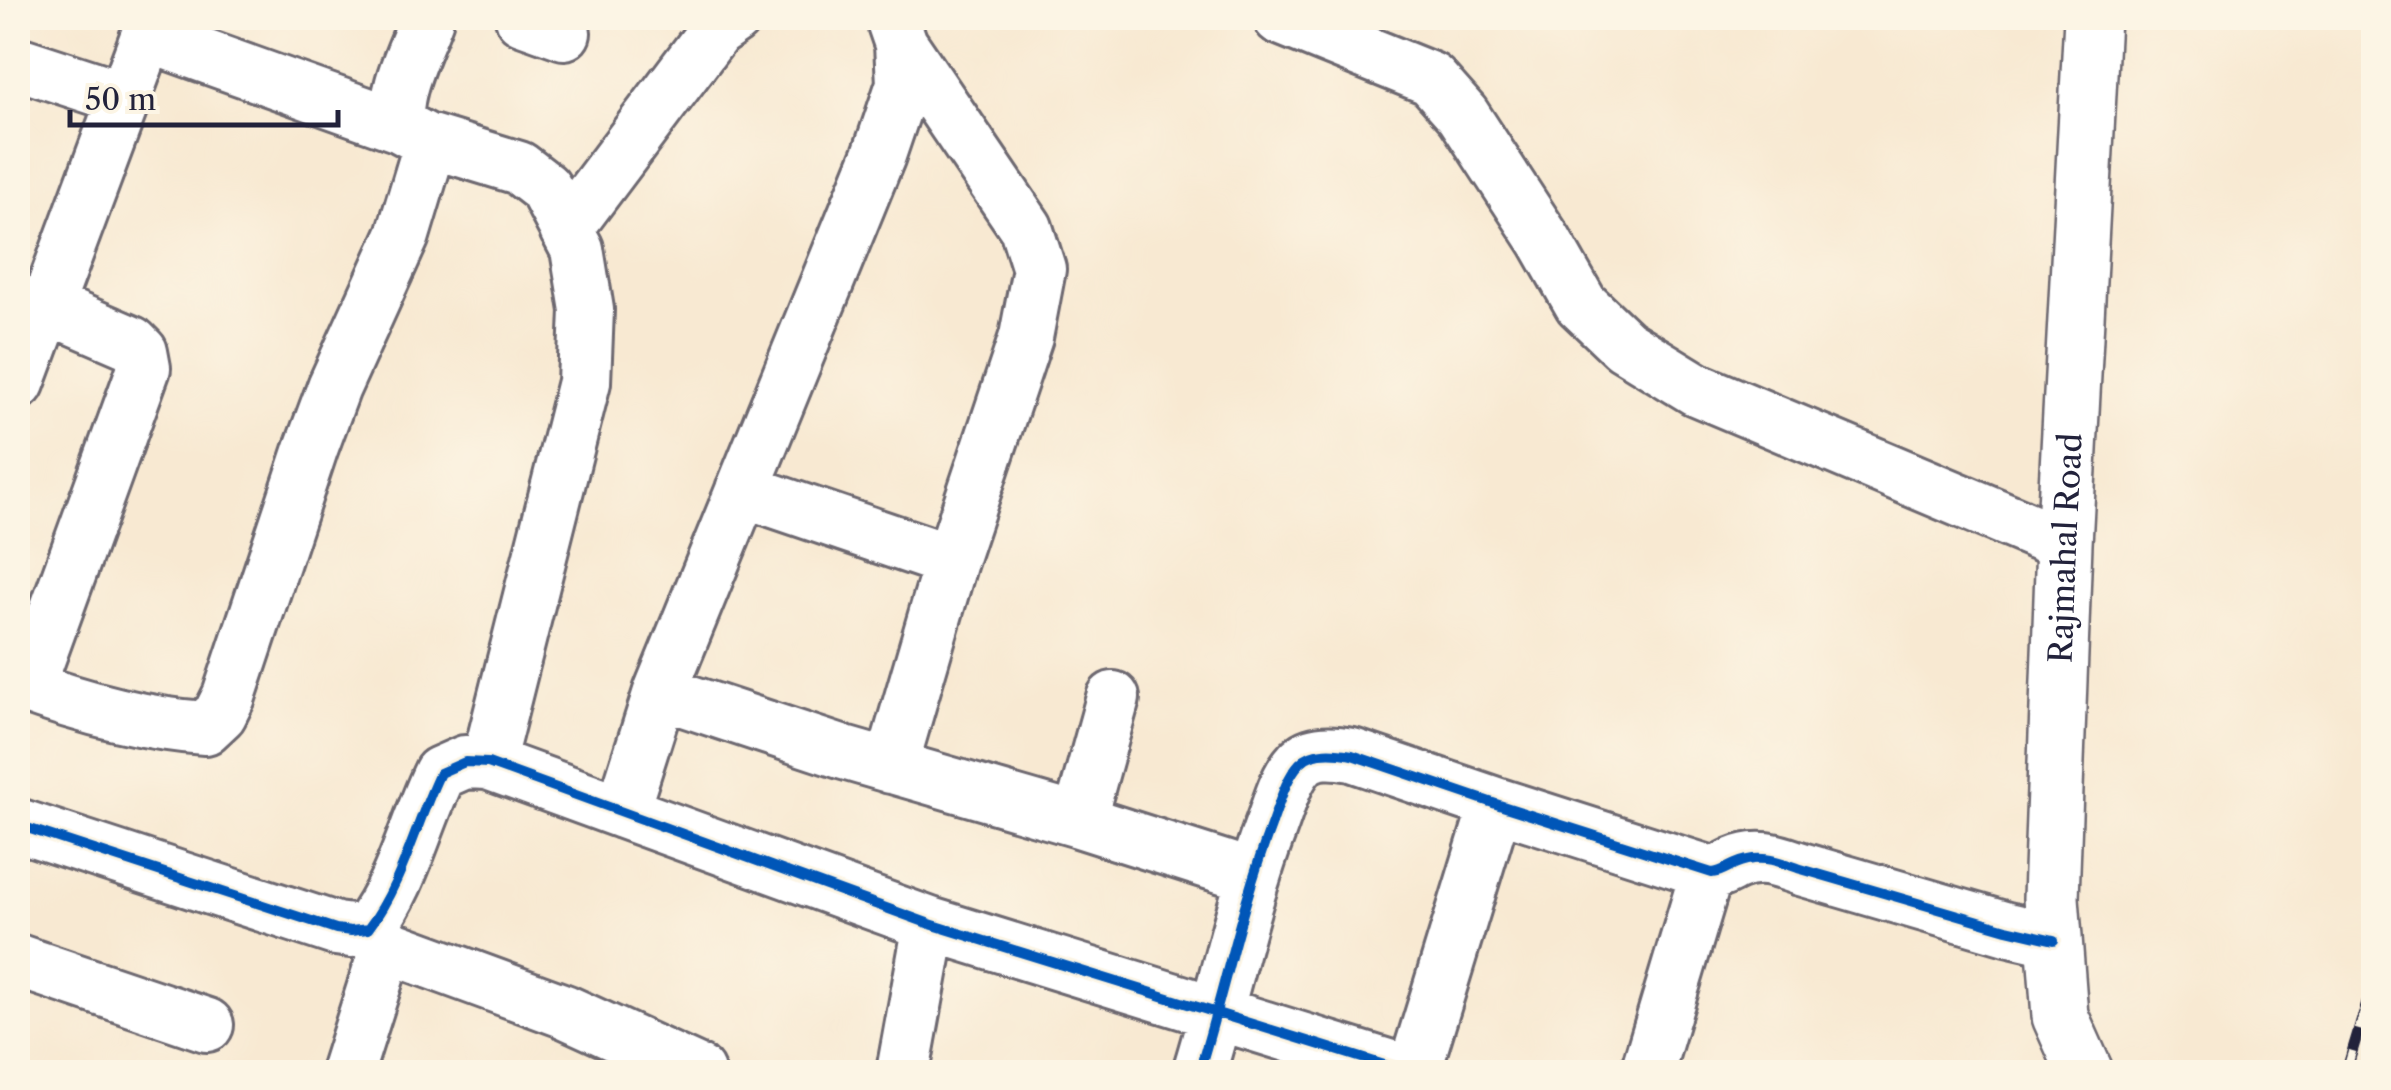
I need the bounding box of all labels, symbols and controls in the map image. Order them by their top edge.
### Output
scale bar [70,65,338,127]
text: 50 m [85,81,156,118]
street label: Rajmahal Road [2040,432,2089,664]

